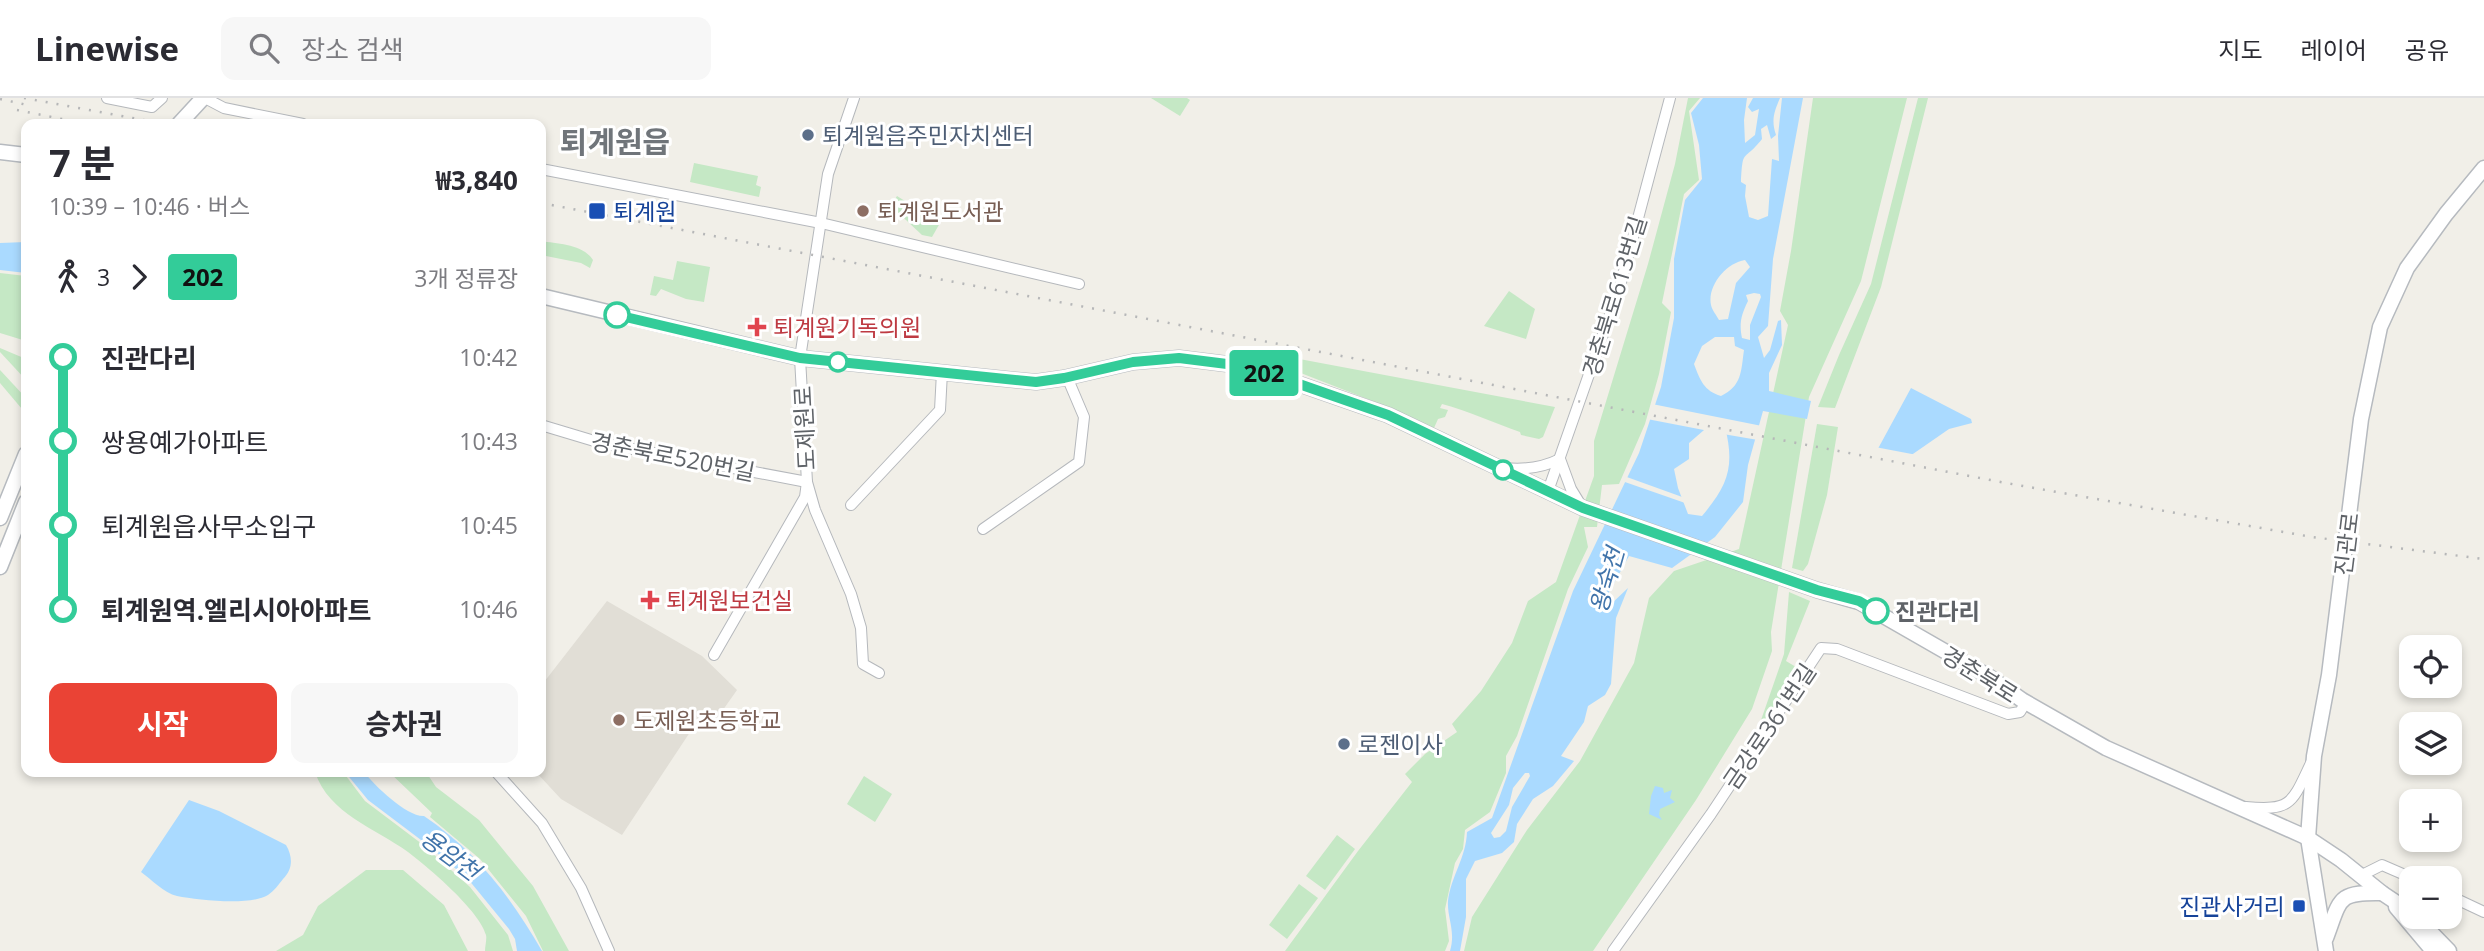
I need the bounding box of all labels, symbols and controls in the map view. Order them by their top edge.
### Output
search box [221,17,711,80]
text: Linewise [35,26,179,71]
icon: search [245,29,283,67]
text: 장소 검색 [301,31,404,67]
text: 지도 [2218,33,2263,66]
text: 레이어 [2301,33,2367,66]
text: 공유 [2405,33,2449,66]
place label: 퇴계원읍주민자치센터 [822,119,1034,151]
district label: 퇴계원읍 [560,121,670,162]
marker: 퇴계원읍주민자치센터 [800,127,816,143]
text: 7 분 [49,136,116,188]
text: ₩3,840 [436,162,518,198]
text: 10:39 – 10:46 · 버스 [49,190,250,222]
place label: 퇴계원 [613,195,676,227]
place label: 퇴계원도서관 [877,195,1004,227]
marker: 퇴계원 [587,201,607,221]
marker: 퇴계원도서관 [855,203,871,219]
street label: 경춘북로613번길 [1574,212,1654,380]
icon: walk [49,258,87,296]
icon: forward [120,258,158,296]
text: 202 [182,260,223,293]
text: 3 [97,261,110,293]
text: 3개 정류장 [414,262,518,294]
unlabelled marker [604,302,630,328]
place label: 퇴계원기독의원 [773,311,921,343]
marker: 퇴계원기독의원 [747,317,767,337]
text: 진관다리 [101,340,197,376]
text: 10:42 [459,341,518,373]
line badge: 202 [1224,350,1304,396]
unlabelled marker [828,352,848,372]
text: 202 [1243,356,1285,389]
street label: 도제원로 [786,385,822,471]
text: 쌍용예가아파트 [101,424,268,460]
street label: 경춘북로520번길 [588,424,758,488]
text: 10:43 [459,425,518,457]
unlabelled marker [1493,460,1513,480]
text: 퇴계원읍사무소입구 [101,508,316,544]
text: 10:45 [459,509,518,541]
street label: 진관로 [2326,511,2366,577]
water label: 왕숙천 [1581,541,1632,616]
place label: 퇴계원보건실 [666,584,793,616]
marker: 퇴계원보건실 [640,590,660,610]
text: 퇴계원역.엘리시아아파트 [101,592,372,628]
text: 10:46 [459,593,518,625]
place label: 진관다리 [1895,595,1980,627]
marker: 진관다리 [1863,598,1889,624]
map controls [2399,635,2462,929]
button: locate [2399,635,2462,698]
street label: 경춘북로 [1936,638,2024,710]
street label: 금강로361번길 [1715,657,1823,795]
button: 시작 [49,683,277,763]
button: 승차권 [291,683,518,763]
place label: 도제원초등학교 [633,704,781,736]
marker: 도제원초등학교 [611,712,627,728]
button: layers [2399,712,2462,775]
place label: 로젠이사 [1358,728,1443,760]
marker: 로젠이사 [1336,736,1352,752]
button: + [2399,789,2462,852]
water label: 용암천 [415,821,490,889]
button: − [2399,866,2462,929]
place label: 진관사거리 [2179,890,2285,922]
marker: 진관사거리 [2291,898,2307,914]

